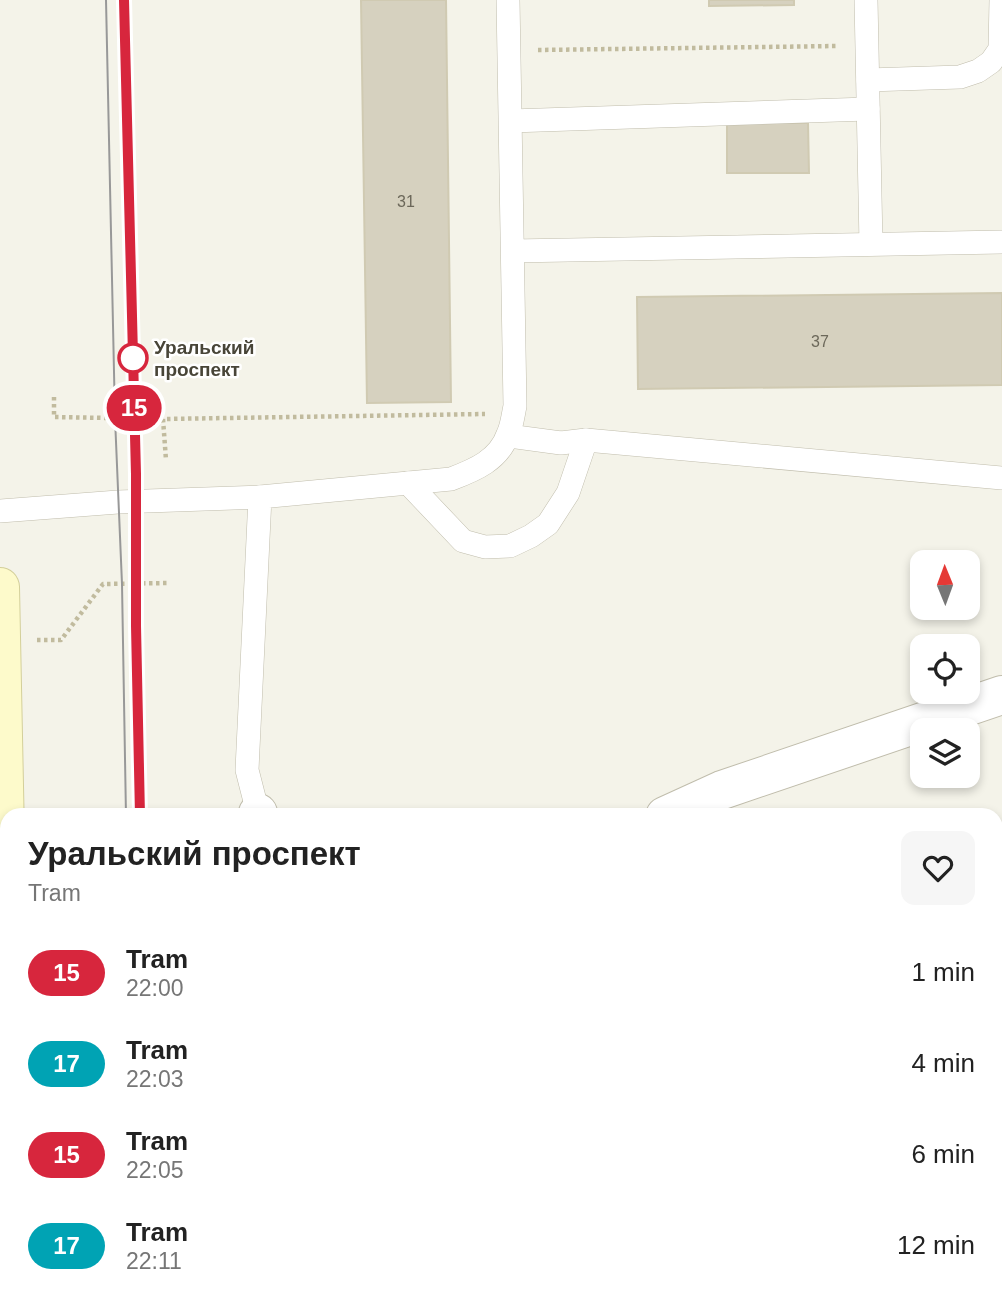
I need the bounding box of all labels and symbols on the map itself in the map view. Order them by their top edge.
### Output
house number: 31 [397,193,415,210]
house number: 37 [811,333,829,350]
place label: Уральский проспект [154,337,254,380]
marker: Уральский проспект [118,343,148,373]
line badge: 15 [102,385,166,431]
north arrow [910,550,980,620]

